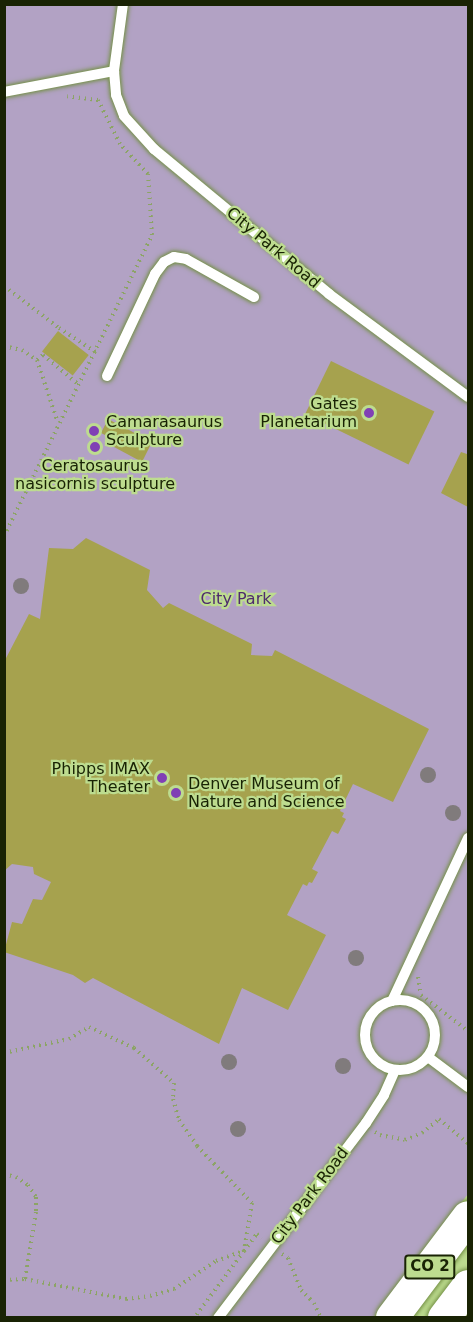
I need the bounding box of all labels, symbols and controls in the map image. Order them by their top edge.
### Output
street label: City Park Road [222,203,324,293]
place label: Gates Planetarium [260,394,357,432]
marker: Gates Planetarium [362,406,376,420]
place label: Camarasaurus Sculpture [106,412,222,450]
marker: Camarasaurus Sculpture [87,424,101,438]
marker: Ceratosaurus nasicornis sculpture [88,440,102,454]
place label: Ceratosaurus nasicornis sculpture [15,456,175,494]
park label: City Park [200,589,272,609]
place label: Phipps IMAX Theater [52,759,150,797]
marker: Phipps IMAX Theater [155,771,169,785]
place label: Denver Museum of Nature and Science [188,774,345,812]
marker: Denver Museum of Nature and Science [169,786,183,800]
street label: City Park Road [267,1144,353,1248]
road number: CO 2 [403,1255,457,1279]

